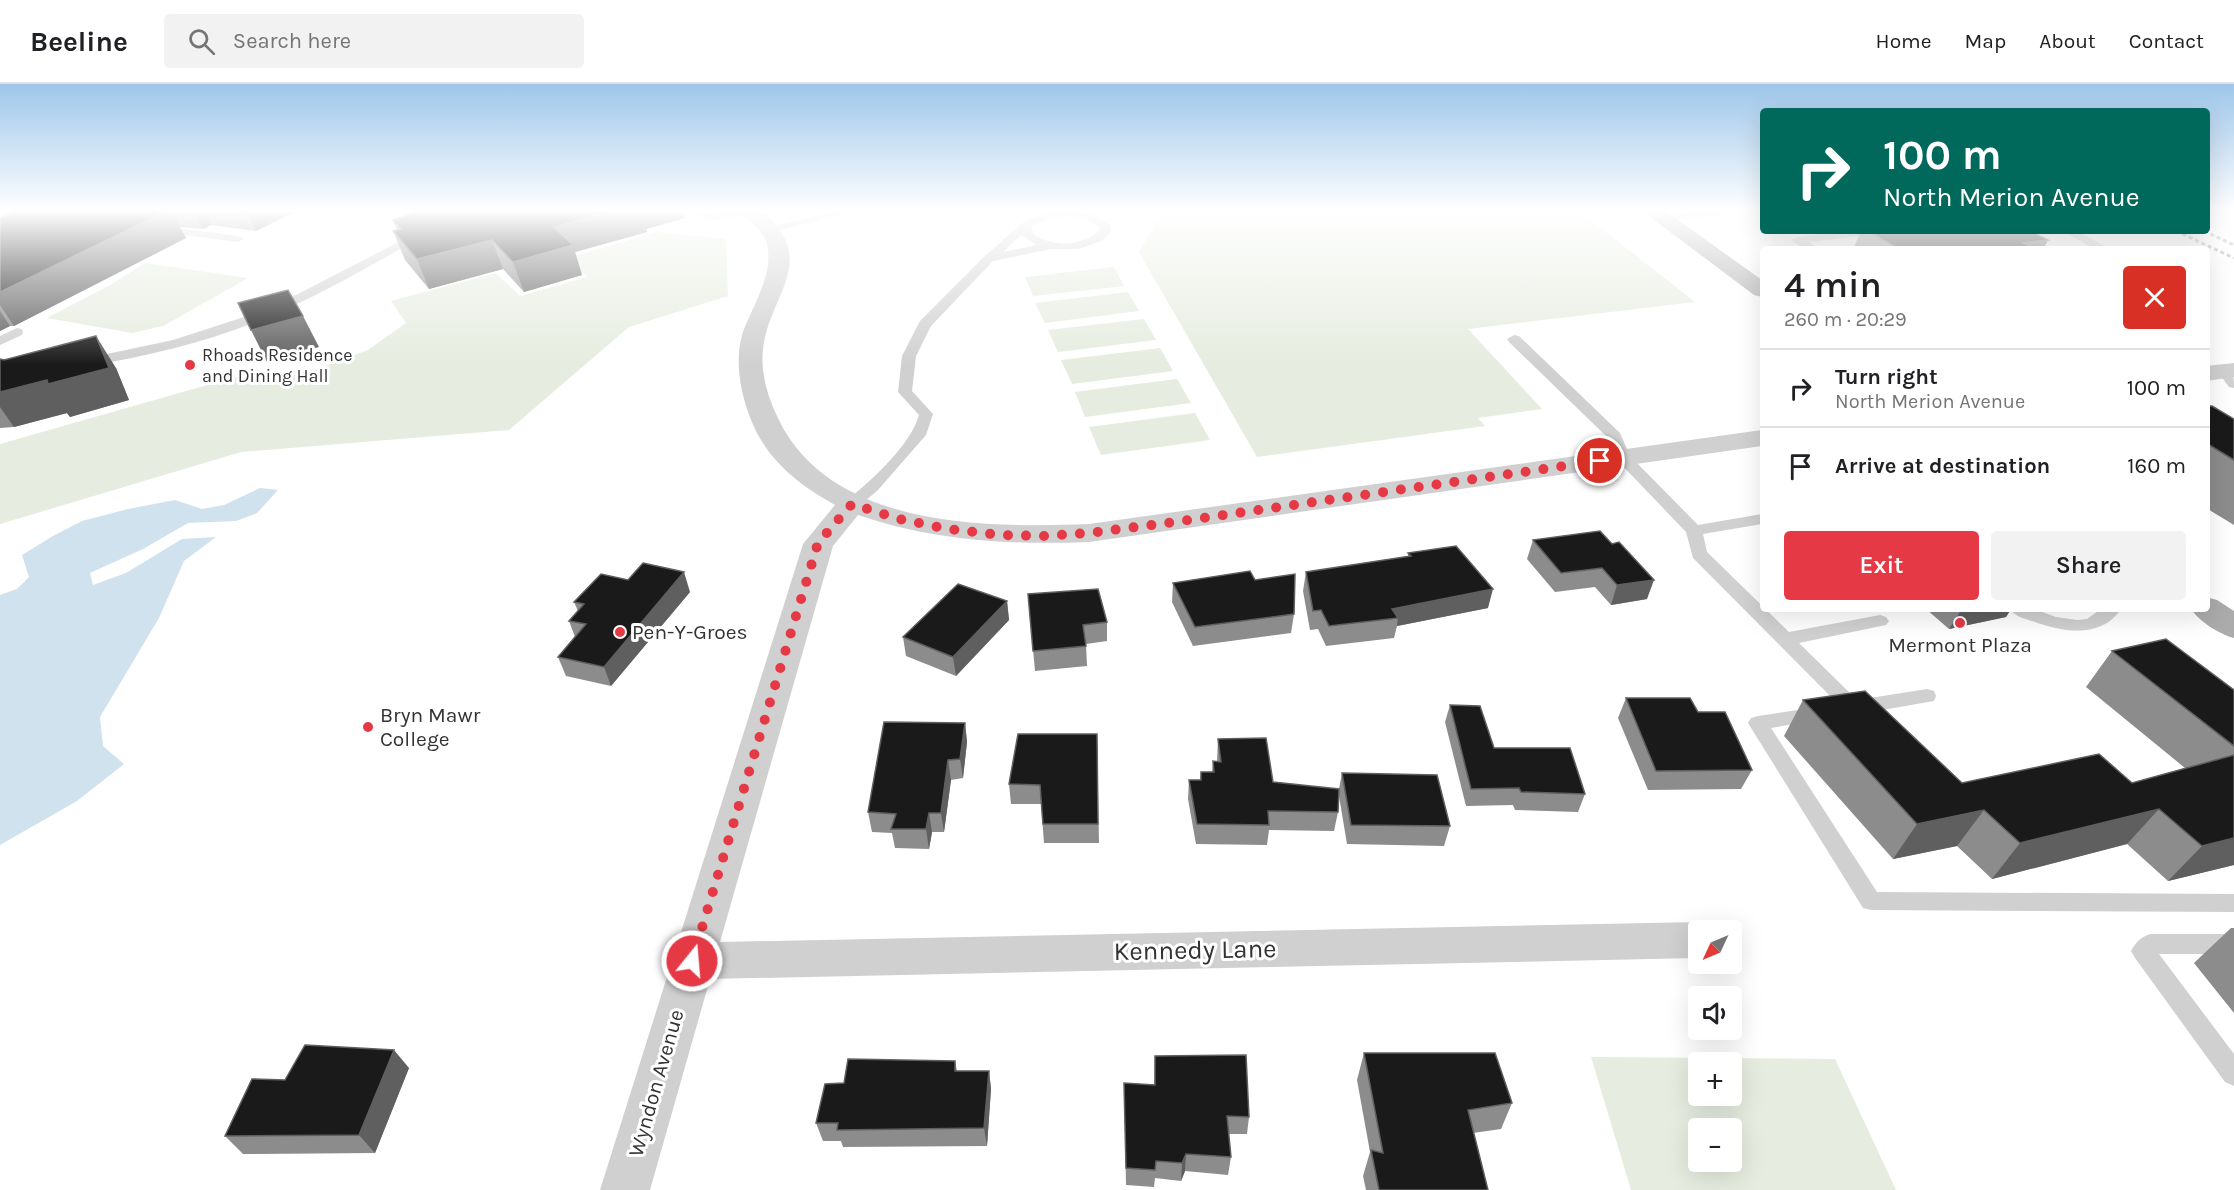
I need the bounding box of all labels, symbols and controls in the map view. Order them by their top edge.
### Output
search box [164,14,584,68]
text: Beeline [30,25,128,58]
icon: search [185,25,218,58]
text: Search here [233,28,351,54]
text: Home [1876,29,1932,53]
text: Map [1965,29,2006,53]
text: About [2039,29,2096,53]
text: Contact [2129,29,2204,53]
text: 100 m [1883,130,2002,180]
icon: right [1784,132,1862,210]
text: North Merion Avenue [1883,181,2140,213]
text: 4 min [1784,264,1882,306]
button: close [2123,266,2186,329]
text: 260 m · 20:29 [1784,308,1907,331]
place label: Rhoads Residence and Dining Hall [202,344,352,387]
marker: Rhoads Residence and Dining Hall [183,358,197,372]
text: Turn right [1835,364,1938,390]
icon: right [1784,372,1817,405]
text: 100 m [2127,375,2186,401]
text: North Merion Avenue [1835,390,2025,413]
pin [1574,435,1625,486]
icon: arrive [1583,444,1616,477]
icon: arrive [1784,450,1817,483]
text: Arrive at destination [1835,453,2050,479]
text: 160 m [2127,453,2186,479]
button: Exit [1784,531,1979,600]
button: Share [1991,531,2186,600]
marker: Mermont Plaza [1953,616,1967,630]
place label: Pen-Y-Groes [632,620,748,644]
marker: Pen-Y-Groes [613,625,627,639]
place label: Mermont Plaza [1888,633,2032,657]
place label: Bryn Mawr College [380,703,481,751]
marker: Bryn Mawr College [361,720,375,734]
north arrow [1688,920,1742,974]
map controls [1688,920,1742,1172]
position arrow [660,929,724,993]
street label: Kennedy Lane [1113,933,1277,967]
button: sound [1688,986,1742,1040]
street label: Wyndon Avenue [624,1007,688,1159]
button: + [1688,1052,1742,1106]
button: − [1688,1118,1742,1172]

